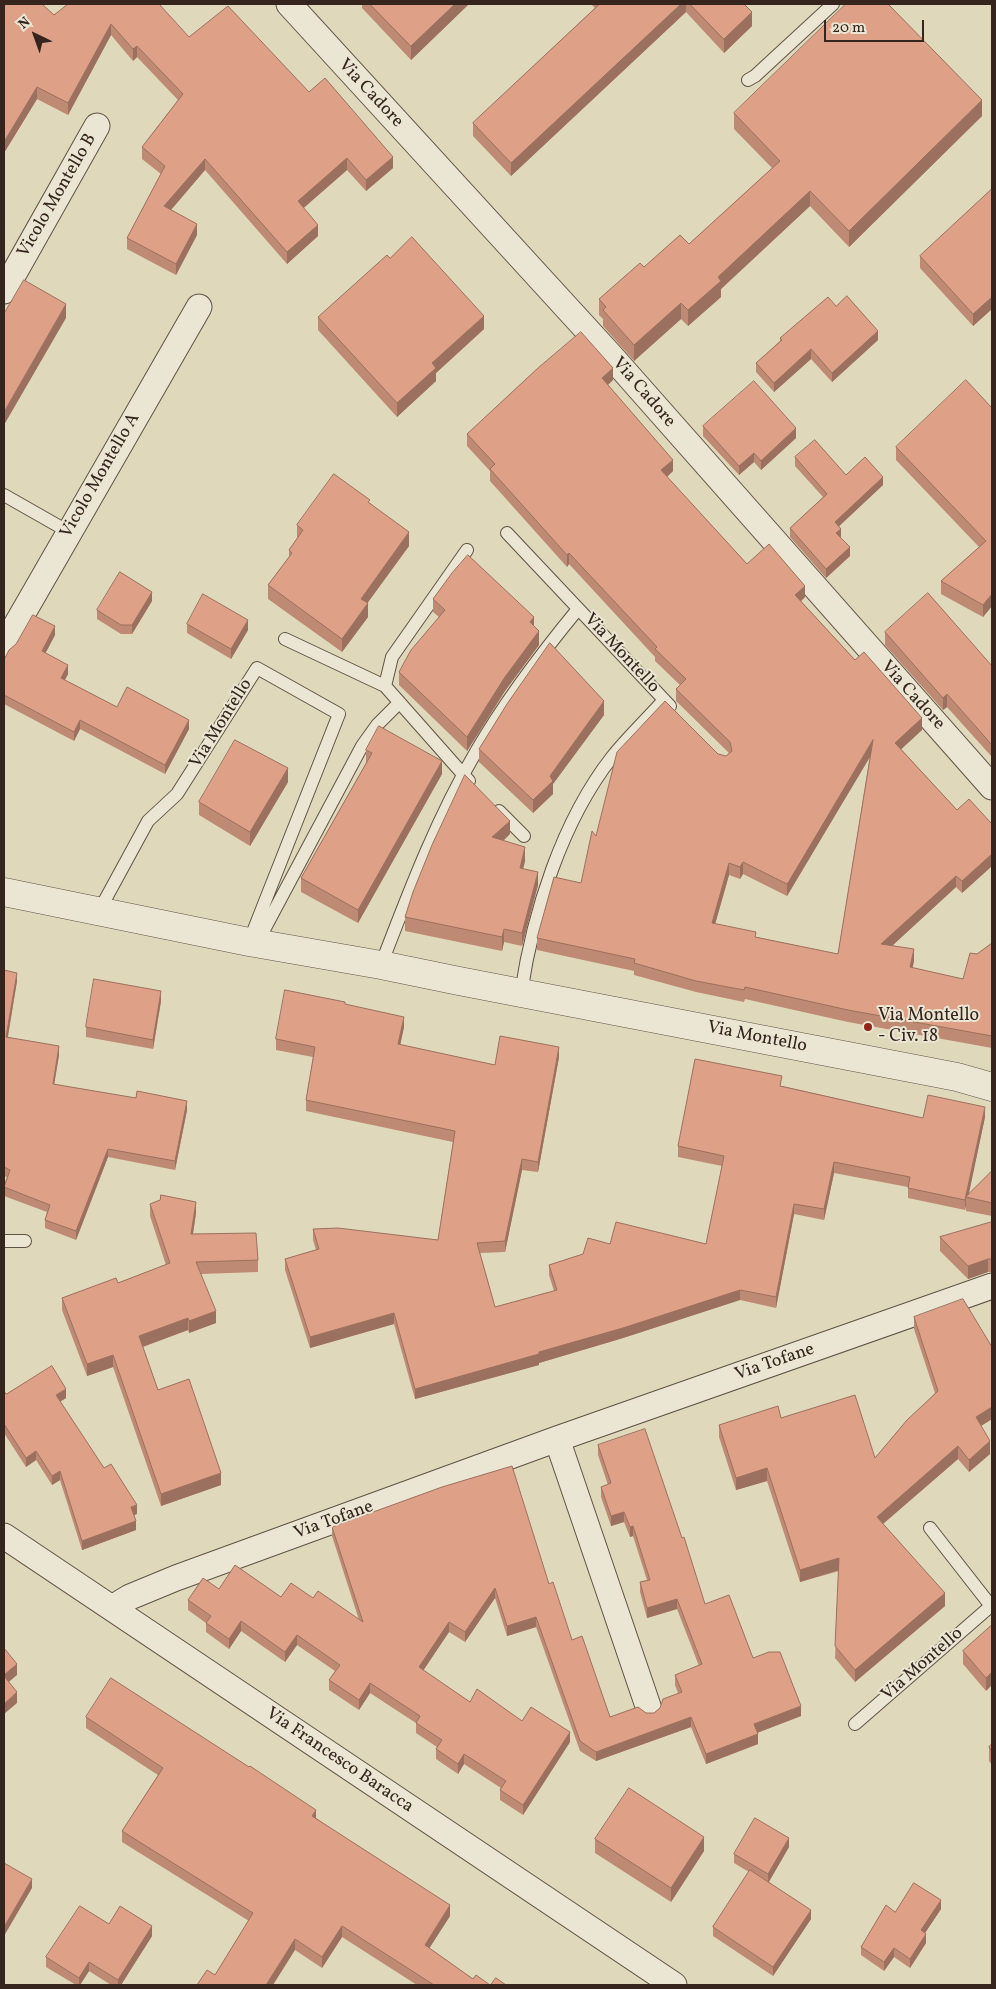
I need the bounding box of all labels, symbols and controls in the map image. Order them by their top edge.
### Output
north arrow [10,10,60,60]
scale bar [826,10,926,42]
text: N [14,13,35,34]
text: 20 m [832,18,865,39]
street label: Via Cadore [333,55,407,133]
street label: Vicolo Montello B [14,130,102,262]
street label: Via Cadore [607,353,679,433]
street label: Vicolo Montello A [56,410,146,542]
street label: Via Montello [579,610,663,698]
street label: Via Cadore [875,657,949,735]
street label: Via Montello [186,675,258,773]
place label: Via Montello - Civ. 18 [878,1006,979,1048]
street label: Via Montello [705,1018,809,1058]
marker: Via Montello - Civ. 18 [862,1021,874,1033]
street label: Via Tofane [732,1339,818,1387]
street label: Via Tofane [291,1497,377,1545]
street label: Via Montello [878,1624,968,1706]
street label: Via Francesco Baracca [261,1704,417,1818]

